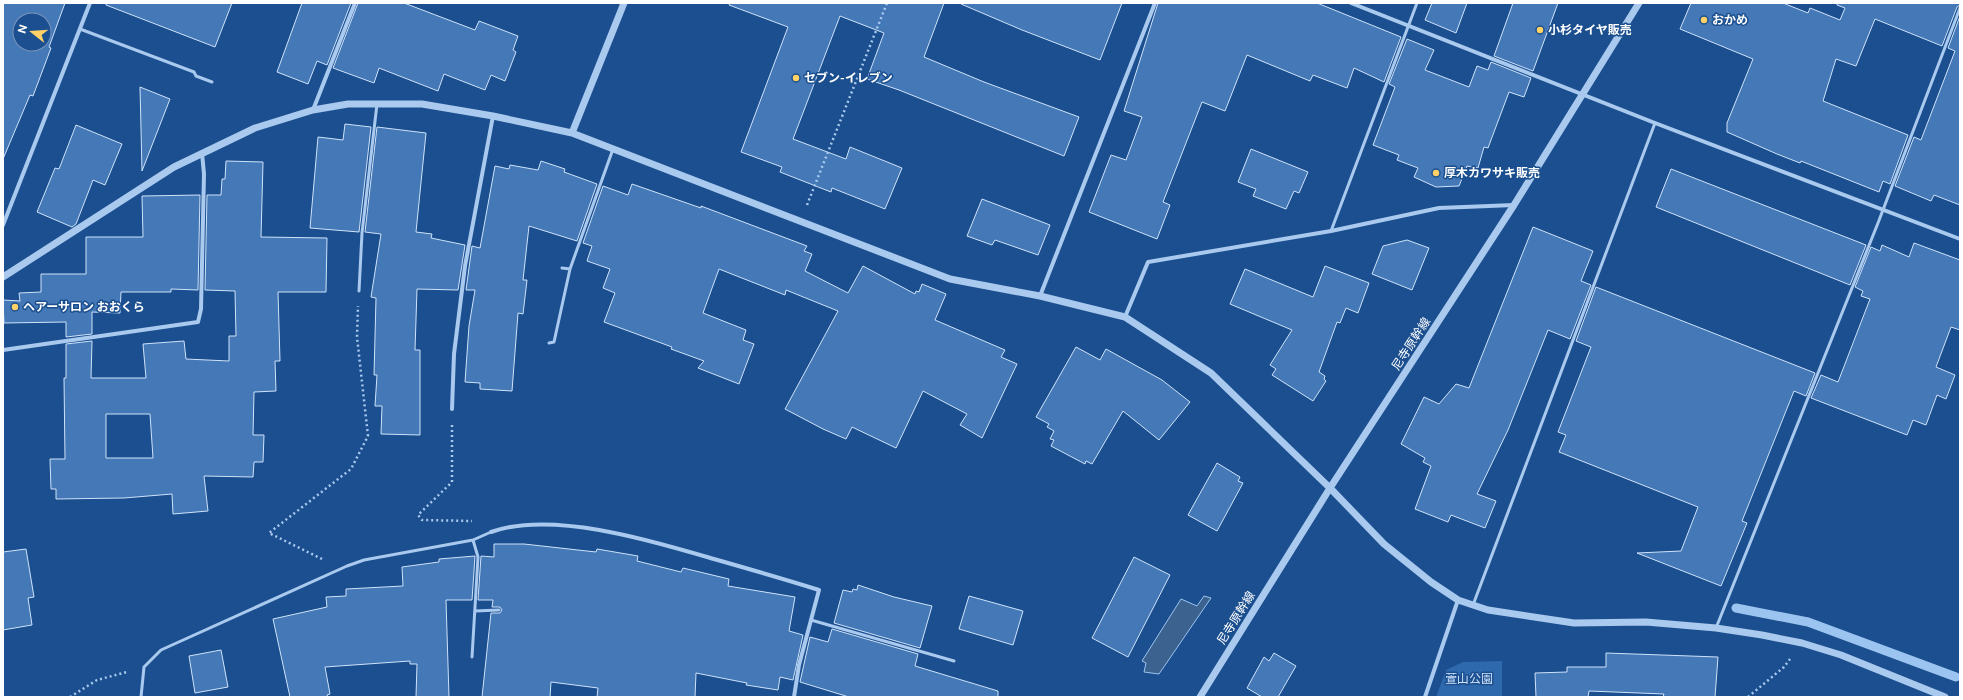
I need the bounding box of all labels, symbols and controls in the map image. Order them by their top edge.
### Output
north arrow [12,12,52,52]
place label: おかめ [1712,13,1748,27]
marker: おかめ [1699,15,1709,25]
text: N [15,23,29,35]
place label: 小杉タイヤ販売 [1548,23,1632,37]
marker: 小杉タイヤ販売 [1535,25,1545,35]
place label: セブン-イレブン [804,71,893,85]
marker: セブン-イレブン [791,73,801,83]
place label: 厚木カワサキ販売 [1444,166,1540,180]
marker: 厚木カワサキ販売 [1431,168,1441,178]
place label: ヘアーサロン おおくら [23,300,145,314]
marker: ヘアーサロン おおくら [10,302,20,312]
street label: 尼寺原幹線 [1389,315,1433,373]
street label: 尼寺原幹線 [1214,589,1258,647]
park label: 萱山公園 [1445,672,1493,686]

